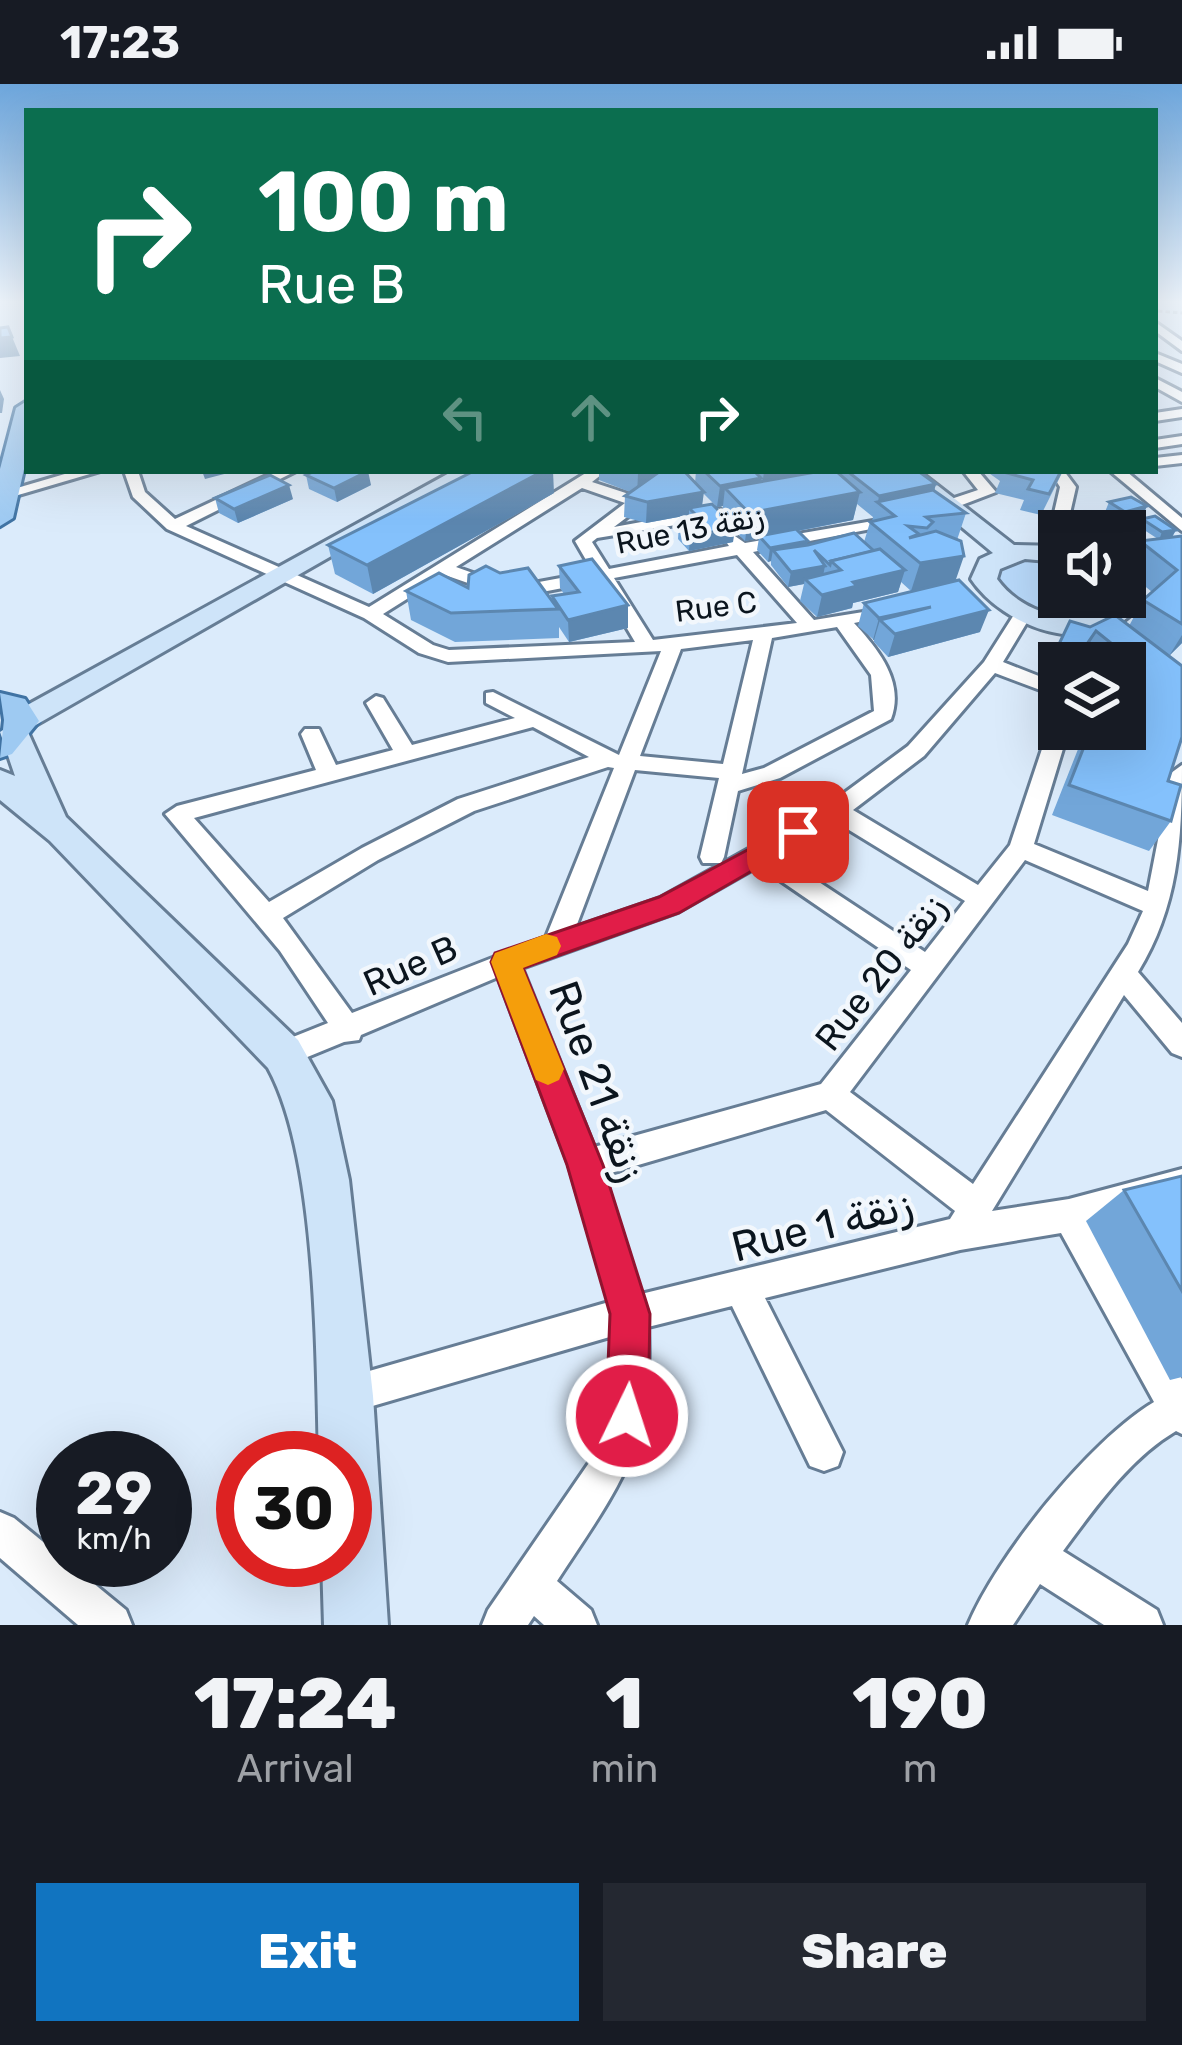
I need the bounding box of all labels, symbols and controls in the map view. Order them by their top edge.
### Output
text: 17:23 [60,16,180,69]
text: 100 m [258,152,509,252]
icon: right [60,156,216,312]
text: Rue B [258,253,405,317]
icon: left [432,384,498,450]
icon: ahead [558,384,624,450]
icon: right [684,384,750,450]
street label: Rue 13 زنقة [613,498,767,562]
map controls [1038,510,1146,750]
button: sound [1038,510,1146,618]
street label: Rue C [673,584,759,630]
button: layers [1038,642,1146,750]
pin [747,781,849,883]
icon: arrive [765,799,831,865]
street label: Rue 20 زنقة [806,885,955,1059]
street label: Rue B [357,926,464,1005]
street label: Rue 21 زنقة [538,974,656,1188]
street label: Rue 1 زنقة [727,1179,918,1273]
position arrow [564,1353,690,1479]
speed limit sign: 30 [216,1431,372,1587]
text: 29 [75,1458,153,1529]
text: km/h [77,1521,151,1557]
text: 17:24 [194,1661,397,1746]
text: 1 [605,1661,643,1746]
text: 190 [852,1661,988,1746]
text: Arrival [237,1746,354,1792]
text: min [591,1746,658,1792]
text: m [903,1746,937,1792]
button: Exit [36,1883,579,2021]
button: Share [603,1883,1146,2021]

